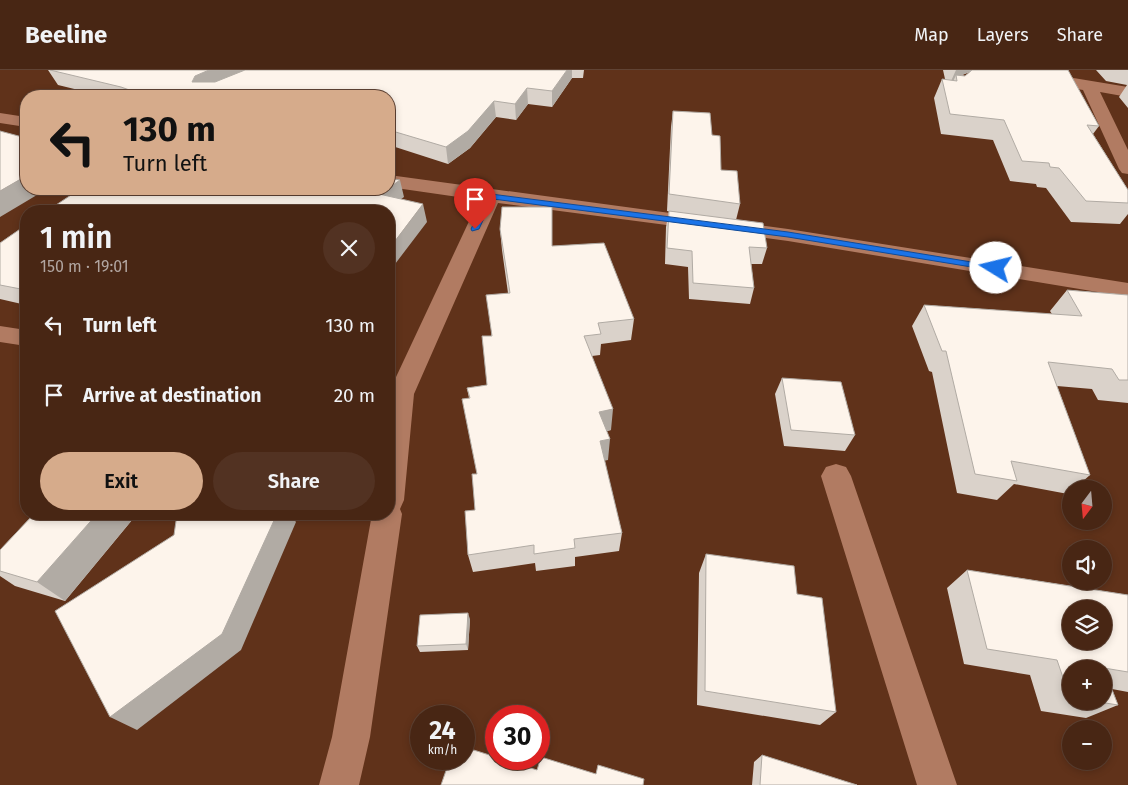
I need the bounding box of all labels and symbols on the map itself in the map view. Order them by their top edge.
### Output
pin [454,178,496,229]
position arrow [969,241,1021,293]
north arrow [1062,480,1112,530]
speed limit sign: 30 [485,705,550,770]

